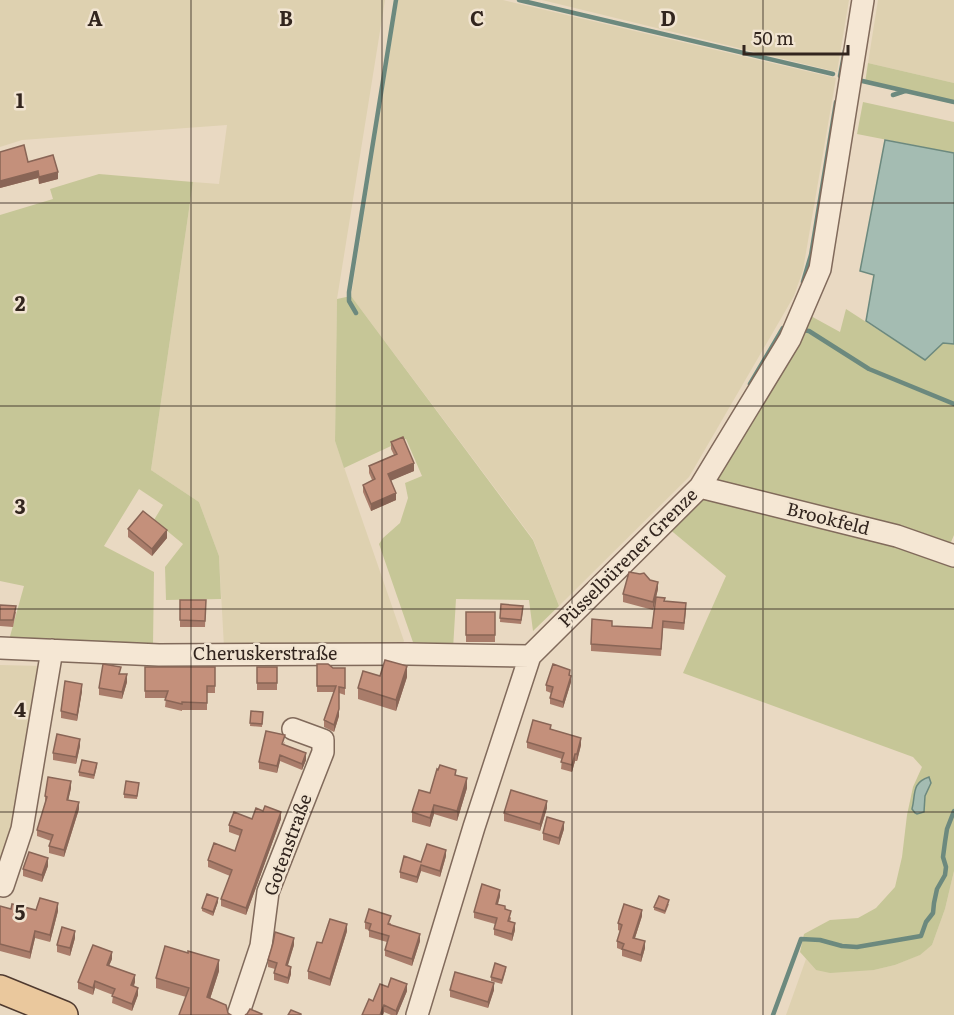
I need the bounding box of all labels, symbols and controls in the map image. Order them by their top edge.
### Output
text: A [87,2,103,32]
text: B [279,2,293,32]
text: C [470,2,484,32]
text: D [660,2,676,32]
scale bar [744,18,848,56]
text: 50 m [753,24,794,51]
text: 1 [16,84,24,114]
text: 2 [15,287,26,317]
street label: Püsselbürener Grenze [551,481,703,633]
text: 3 [14,490,26,520]
street label: Brookfeld [784,494,873,541]
street label: Cheruskerstraße [193,639,337,666]
text: 4 [14,693,26,723]
street label: Gotenstraße [256,790,317,899]
text: 5 [15,896,26,926]

